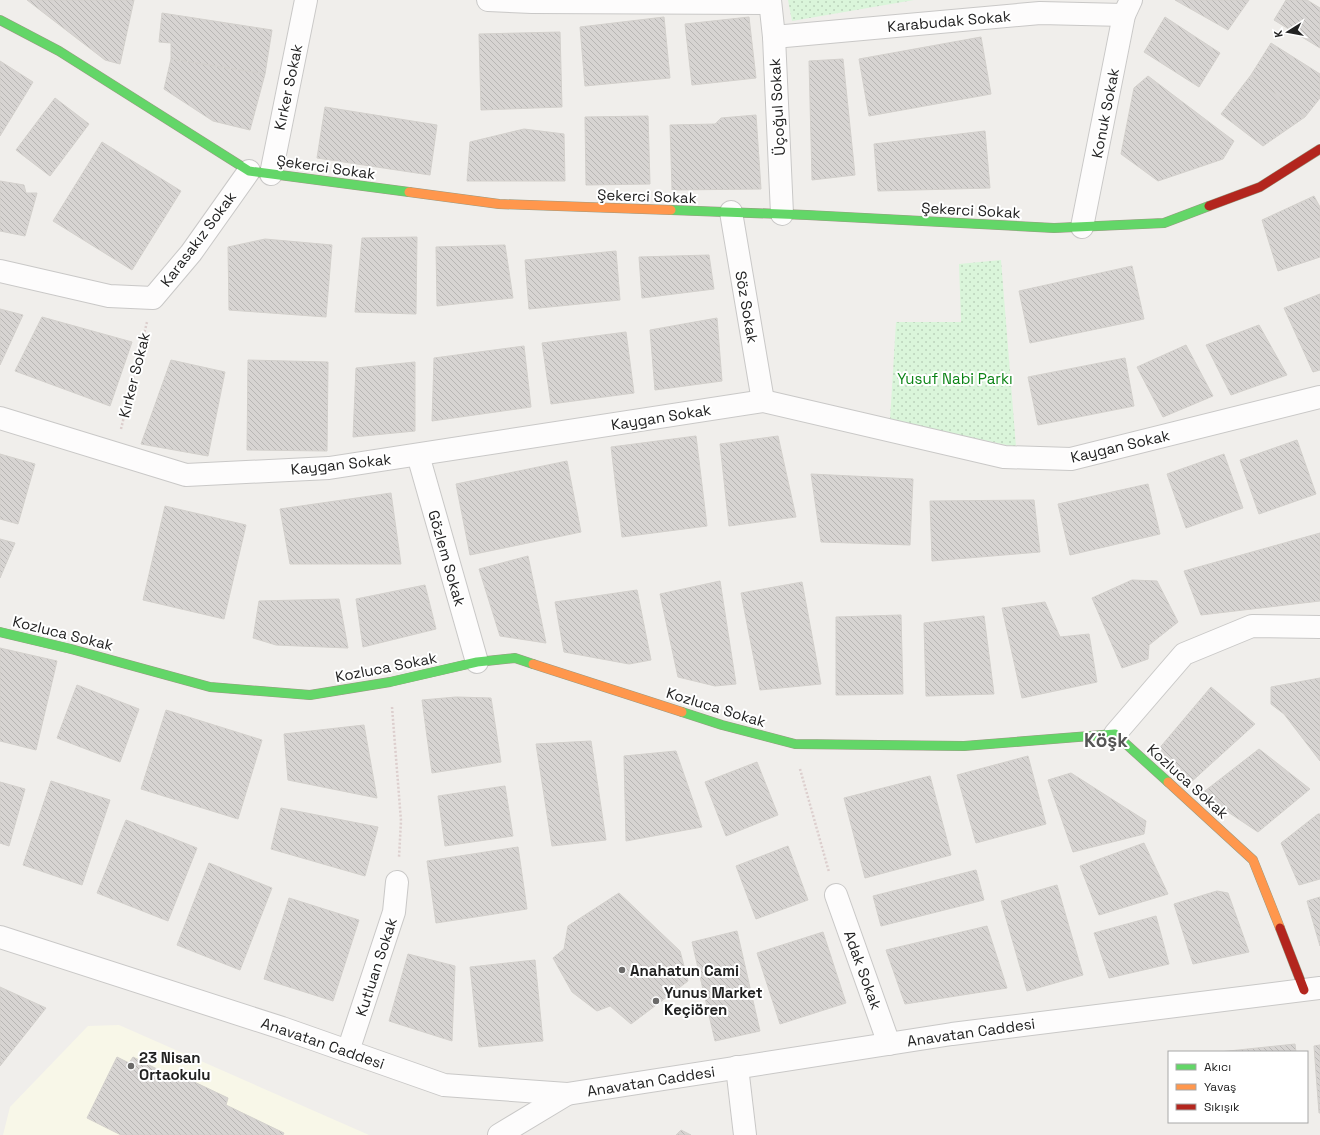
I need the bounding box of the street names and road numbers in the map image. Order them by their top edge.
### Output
street label: Karabudak Sokak [886,6,1012,36]
street label: Kırker Sokak [270,42,306,132]
street label: Üçoğul Sokak [765,58,789,156]
street label: Konuk Sokak [1087,66,1123,160]
street label: Şekerci Sokak [275,151,377,183]
street label: Şekerci Sokak [597,185,697,207]
street label: Karasakız Sokak [156,187,240,291]
street label: Şekerci Sokak [921,198,1021,222]
street label: Söz Sokak [731,269,763,345]
street label: Kırker Sokak [114,330,154,420]
street label: Kaygan Sokak [610,400,712,434]
street label: Kaygan Sokak [1069,425,1171,467]
street label: Kaygan Sokak [290,449,392,479]
street label: Gözlem Sokak [424,508,470,608]
street label: Kozluca Sokak [11,611,115,655]
street label: Kozluca Sokak [334,648,438,686]
street label: Kozluca Sokak [664,683,768,731]
street label: Kozluca Sokak [1143,739,1233,823]
street label: Kutluan Sokak [351,915,401,1019]
street label: Adak Sokak [840,928,886,1012]
street label: Anavatan Caddesi [259,1013,387,1073]
street label: Anavatan Caddesi [906,1014,1036,1050]
street label: Anavatan Caddesi [586,1062,716,1100]

